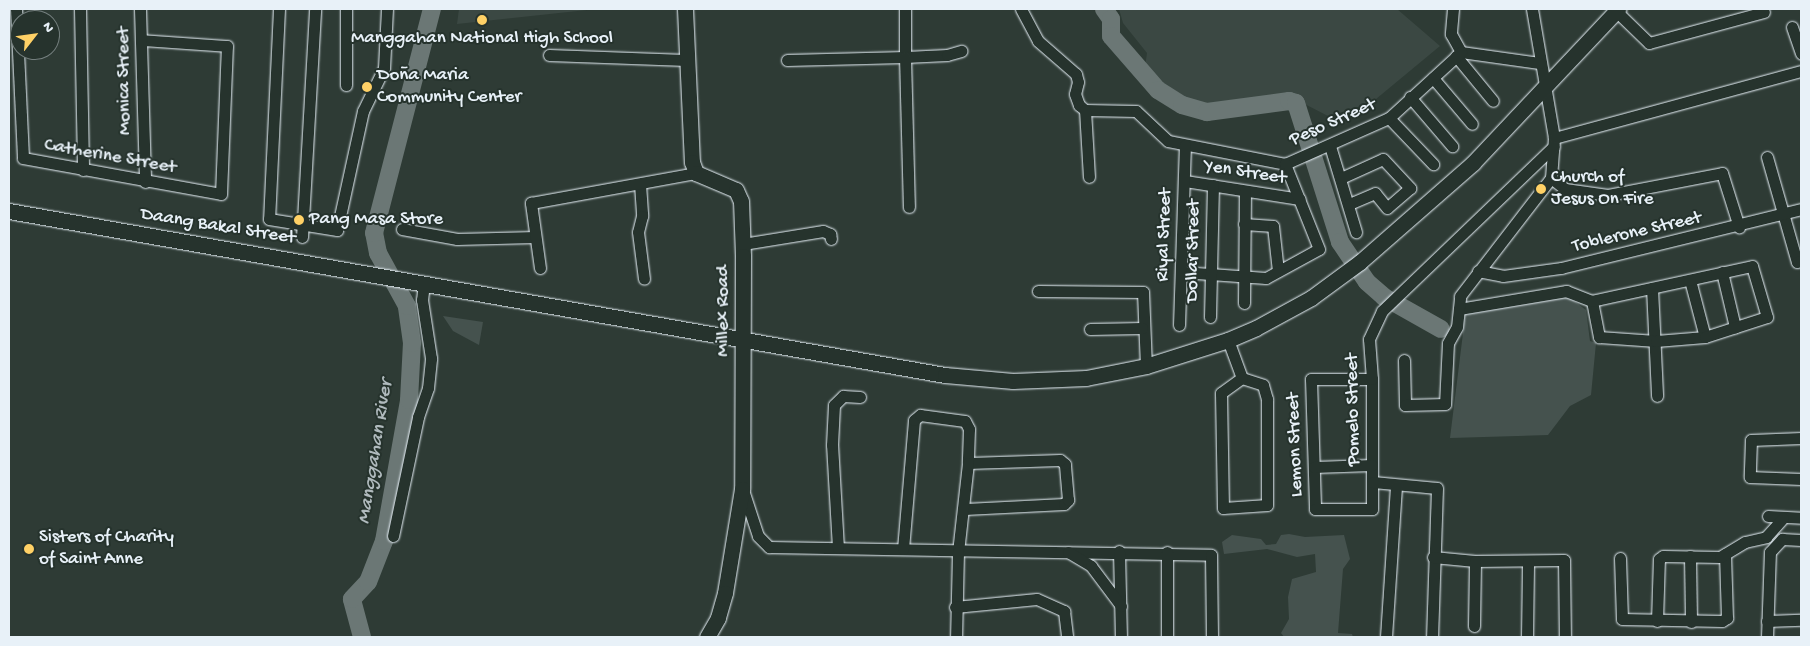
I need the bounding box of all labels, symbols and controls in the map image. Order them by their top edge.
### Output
north arrow [10,10,60,60]
marker: Manggahan National High School [476,14,488,26]
text: N [38,20,57,36]
street label: Monica Street [113,27,137,135]
place label: Manggahan National High School [351,28,613,50]
place label: Doña Maria Community Center [377,65,521,109]
marker: Doña Maria Community Center [361,81,373,93]
street label: Peso Street [1286,94,1380,152]
street label: Catherine Street [42,134,178,180]
street label: Yen Street [1202,155,1288,191]
place label: Church of Jesus On Fire [1551,167,1654,211]
marker: Church of Jesus On Fire [1535,183,1547,195]
street label: Riyal Street [1152,188,1178,282]
street label: Dollar Street [1182,199,1206,303]
street label: Daang Bakal Street [139,204,297,250]
street label: Toblerone Street [1570,207,1704,259]
place label: Pang Masa Store [309,209,443,231]
marker: Pang Masa Store [293,214,305,226]
street label: Millex Road [713,265,735,357]
street label: Pomelo Street [1342,353,1366,467]
water label: Manggahan River [353,378,399,526]
street label: Lemon Street [1283,392,1309,498]
place label: Sisters of Charity of Saint Anne [39,527,174,571]
marker: Sisters of Charity of Saint Anne [23,543,35,555]

